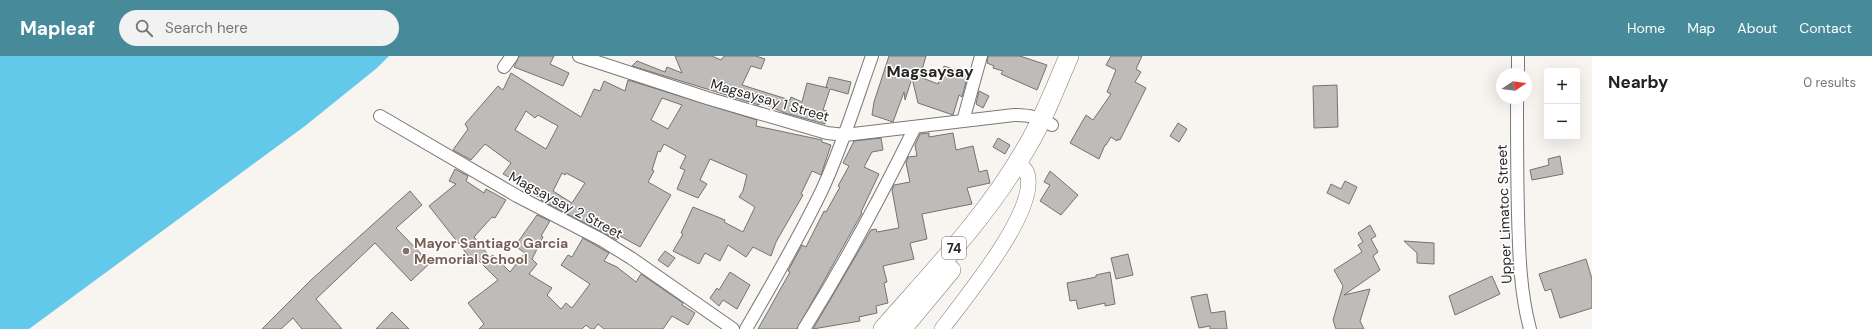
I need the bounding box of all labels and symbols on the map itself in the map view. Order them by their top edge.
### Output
district label: Magsaysay [886,61,974,82]
north arrow [1496,68,1532,104]
street label: Magsaysay 1 Street [709,74,831,126]
street label: Upper Limatoc Street [1493,144,1515,284]
street label: Magsaysay 2 Street [506,167,626,243]
place label: Mayor Santiago Garcia Memorial School [414,234,568,268]
road number: 74 [942,237,966,259]
marker: Mayor Santiago Garcia Memorial School [401,246,411,256]

